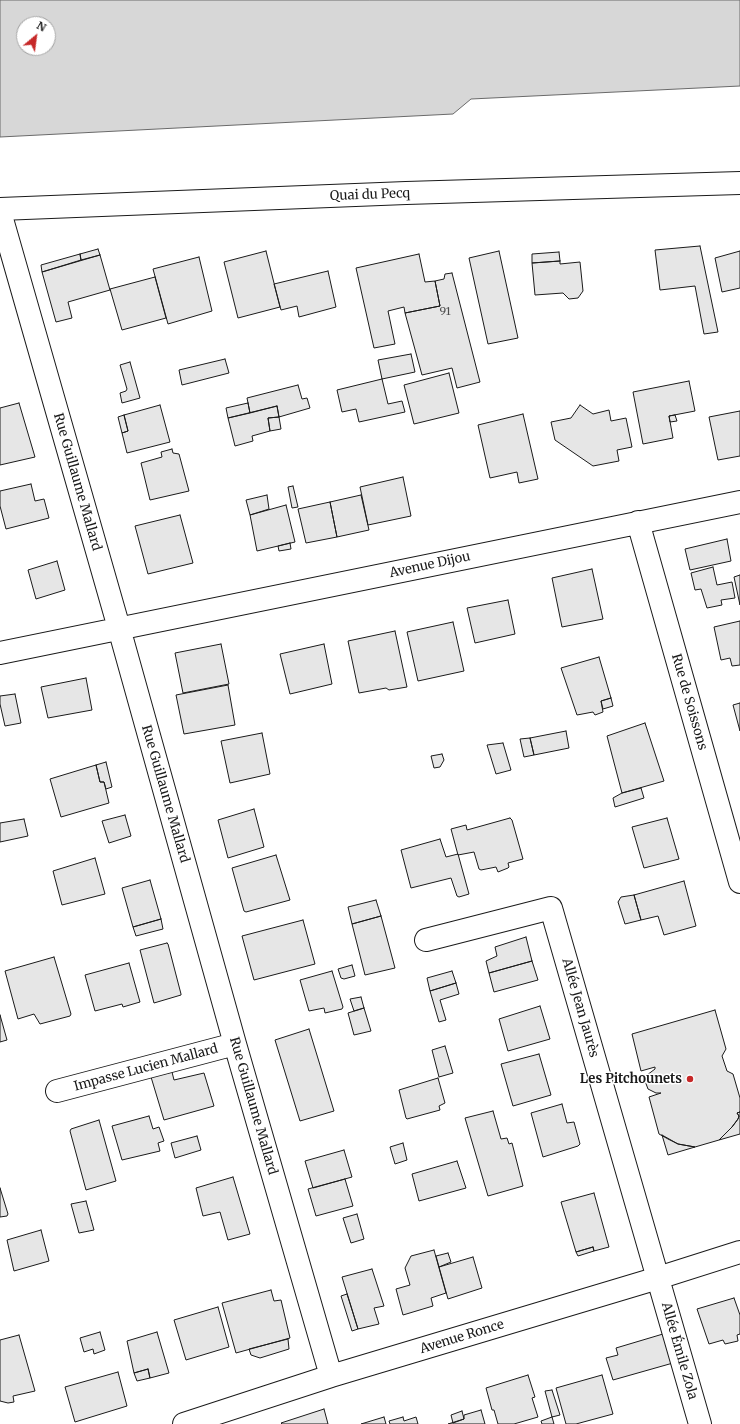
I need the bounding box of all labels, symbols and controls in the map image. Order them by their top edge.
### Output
north arrow [16,16,56,56]
text: N [34,18,49,35]
street label: Quai du Pecq [330,186,410,204]
house number: 91 [439,305,451,319]
street label: Rue Guillaume Mallard [50,411,104,553]
street label: Avenue Dijou [388,549,472,581]
street label: Rue de Soissons [668,652,710,752]
street label: Rue Guillaume Mallard [138,723,192,865]
street label: Allée Jean Jaurès [558,957,602,1059]
street label: Rue Guillaume Mallard [226,1035,280,1177]
street label: Impasse Lucien Mallard [72,1041,220,1095]
place label: Les Pitchounets [580,1071,682,1087]
marker: Les Pitchounets [685,1074,695,1084]
street label: Allée Émile Zola [658,1301,700,1401]
street label: Avenue Ronce [418,1317,506,1357]

